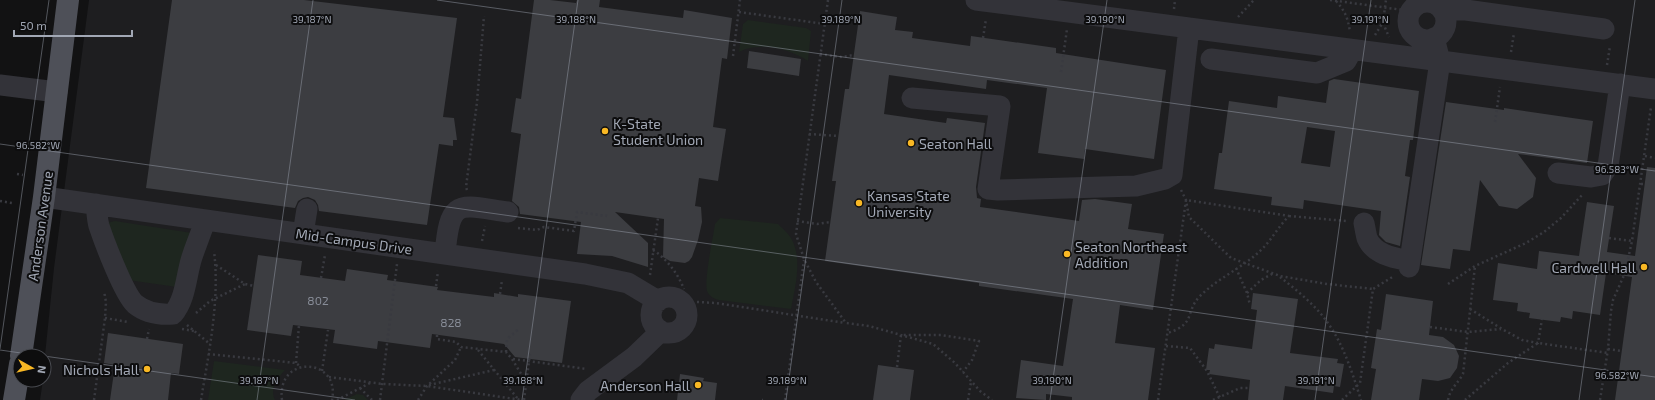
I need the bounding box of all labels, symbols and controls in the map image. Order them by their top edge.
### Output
scale bar [14,12,132,38]
text: 39.187°N [293,13,332,25]
text: 39.188°N [556,13,596,25]
text: 39.189°N [821,13,861,25]
text: 39.190°N [1085,13,1125,25]
text: 39.191°N [1351,13,1389,25]
text: 50 m [20,18,47,32]
place label: K-State Student Union [613,115,703,148]
marker: K-State Student Union [600,126,610,136]
place label: Seaton Hall [919,135,993,152]
marker: Seaton Hall [906,138,916,148]
text: 96.582°W [16,139,60,151]
text: 96.583°W [1595,163,1639,175]
street label: Anderson Avenue [24,170,56,282]
place label: Kansas State University [867,187,950,220]
marker: Kansas State University [854,198,864,208]
street label: Mid-Campus Drive [295,224,413,258]
place label: Seaton Northeast Addition [1075,238,1187,271]
marker: Seaton Northeast Addition [1062,249,1072,259]
place label: Cardwell Hall [1551,259,1637,276]
marker: Cardwell Hall [1639,262,1649,272]
house number: 802 [307,293,329,307]
house number: 828 [440,315,462,329]
north arrow [12,348,52,388]
place label: Nichols Hall [63,361,140,378]
marker: Nichols Hall [142,364,152,374]
text: N [35,365,49,374]
text: 96.582°W [1595,369,1639,381]
text: 39.187°N [240,374,279,386]
text: 39.188°N [503,374,543,386]
text: 39.189°N [767,374,807,386]
text: 39.190°N [1032,374,1072,386]
text: 39.191°N [1297,374,1335,386]
place label: Anderson Hall [600,377,691,394]
marker: Anderson Hall [693,380,703,390]

